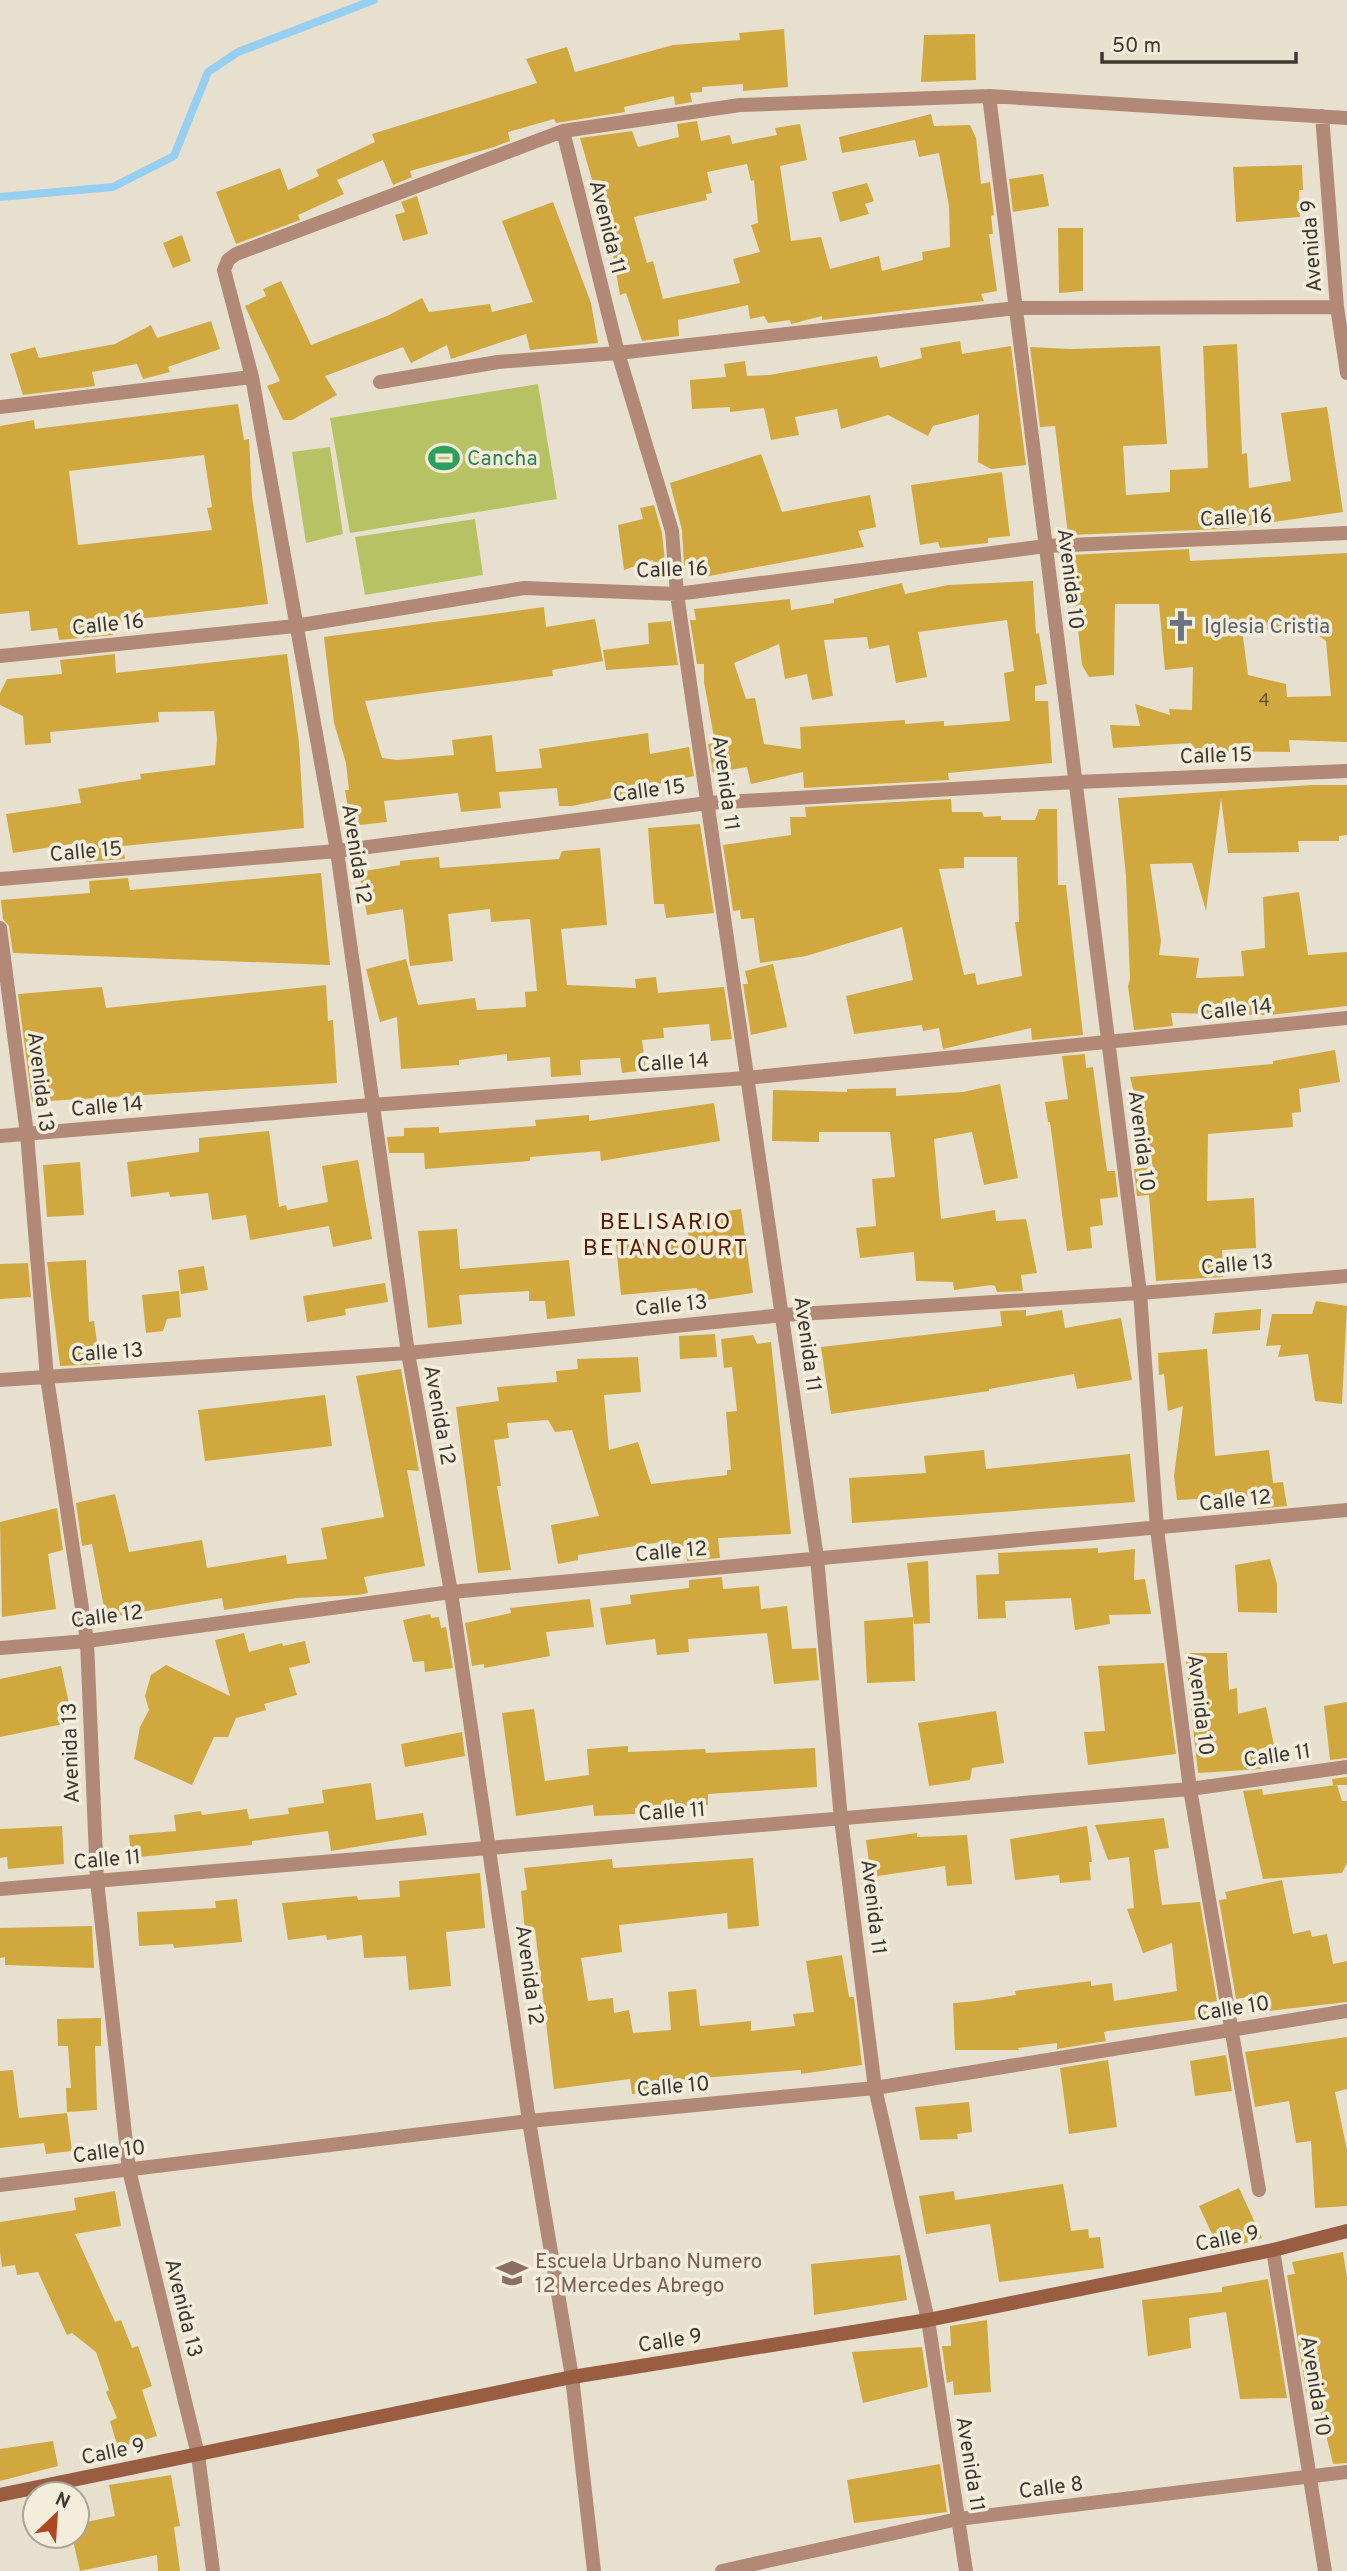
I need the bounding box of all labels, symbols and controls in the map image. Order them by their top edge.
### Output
scale bar [1102,21,1296,65]
text: 50 m [1112,33,1161,60]
street label: Avenida 11 [582,178,631,277]
street label: Avenida 9 [1296,199,1329,293]
sports icon: Cancha [427,441,461,475]
place label: Cancha [467,446,538,473]
street label: Calle 16 [1199,503,1273,534]
street label: Avenida 10 [1050,527,1089,631]
street label: Calle 16 [635,556,709,585]
street label: Calle 16 [71,608,145,643]
church icon: Iglesia Cristia [1164,609,1198,643]
place label: Iglesia Cristia [1204,614,1330,641]
house number: 4 [1258,690,1270,713]
street label: Avenida 11 [704,734,745,833]
street label: Calle 15 [1179,742,1253,771]
street label: Calle 15 [611,774,687,809]
street label: Avenida 12 [334,802,377,906]
street label: Calle 15 [49,836,124,869]
street label: Calle 14 [1199,993,1274,1028]
street label: Avenida 13 [20,1031,59,1134]
street label: Calle 14 [636,1048,710,1079]
street label: Avenida 10 [1121,1089,1160,1193]
street label: Calle 14 [70,1091,144,1124]
district label: BELISARIO BETANCOURT [583,1209,749,1264]
street label: Calle 13 [1200,1249,1274,1282]
street label: Calle 13 [634,1289,709,1324]
street label: Avenida 11 [786,1295,827,1394]
street label: Calle 13 [70,1338,144,1369]
street label: Avenida 12 [416,1363,461,1467]
street label: Calle 12 [1198,1484,1273,1519]
street label: Calle 12 [634,1536,708,1569]
street label: Calle 12 [70,1600,145,1635]
street label: Avenida 10 [1180,1653,1219,1757]
street label: Avenida 13 [56,1702,87,1804]
street label: Calle 11 [1242,1738,1313,1775]
street label: Calle 11 [637,1797,707,1828]
street label: Calle 11 [72,1844,142,1877]
street label: Avenida 11 [853,1858,892,1956]
street label: Avenida 12 [508,1923,549,2027]
street label: Calle 10 [1195,1990,1271,2029]
street label: Calle 10 [635,2071,711,2104]
street label: Calle 10 [71,2135,147,2170]
street label: Calle 9 [1193,2220,1261,2259]
place label: Escuela Urbano Numero 12 Mercedes Abrego [535,2249,762,2300]
street label: Avenida 13 [157,2256,208,2361]
school or university icon: Escuela Urbano Numero 12 Mercedes Abrego [495,2256,529,2290]
street label: Calle 9 [636,2323,704,2360]
street label: Avenida 10 [1293,2334,1336,2439]
street label: Avenida 11 [949,2415,990,2514]
street label: Calle 9 [79,2433,148,2472]
street label: Calle 8 [1017,2471,1085,2506]
north arrow [21,2480,91,2550]
text: N [51,2488,74,2515]

